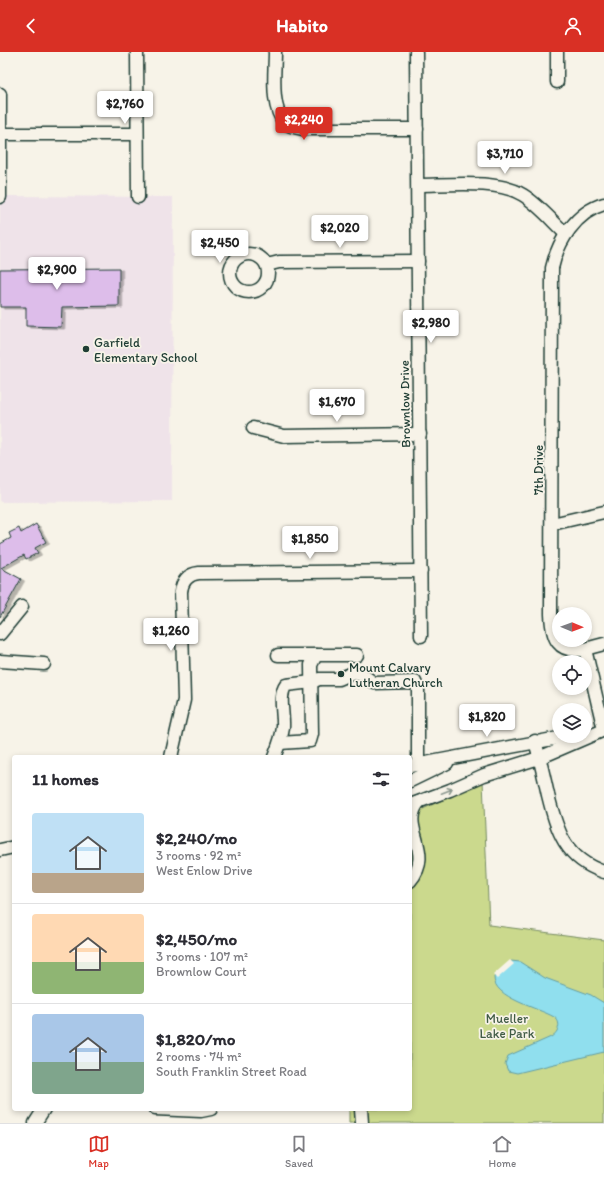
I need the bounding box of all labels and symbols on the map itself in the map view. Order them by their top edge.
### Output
pin: $2,760 [92,91,158,125]
pin: $2,240 [271,107,337,141]
pin: $3,710 [472,141,538,175]
pin: $2,020 [307,215,373,249]
pin: $2,450 [187,230,253,264]
pin: $2,900 [24,257,90,291]
pin: $2,980 [398,310,464,344]
place label: Garfield Elementary School [94,335,198,365]
marker: Garfield Elementary School [81,344,91,354]
street label: Brownlow Drive [397,360,413,448]
pin: $1,670 [304,389,370,423]
street label: 7th Drive [531,445,546,495]
pin: $1,850 [277,526,343,560]
north arrow [552,607,592,647]
pin: $1,260 [138,618,204,652]
place label: Mount Calvary Lutheran Church [349,660,443,690]
marker: Mount Calvary Lutheran Church [336,669,346,679]
pin: $1,820 [454,704,520,738]
one-way arrow [440,787,452,795]
park label: Mueller Lake Park [480,1011,535,1041]

